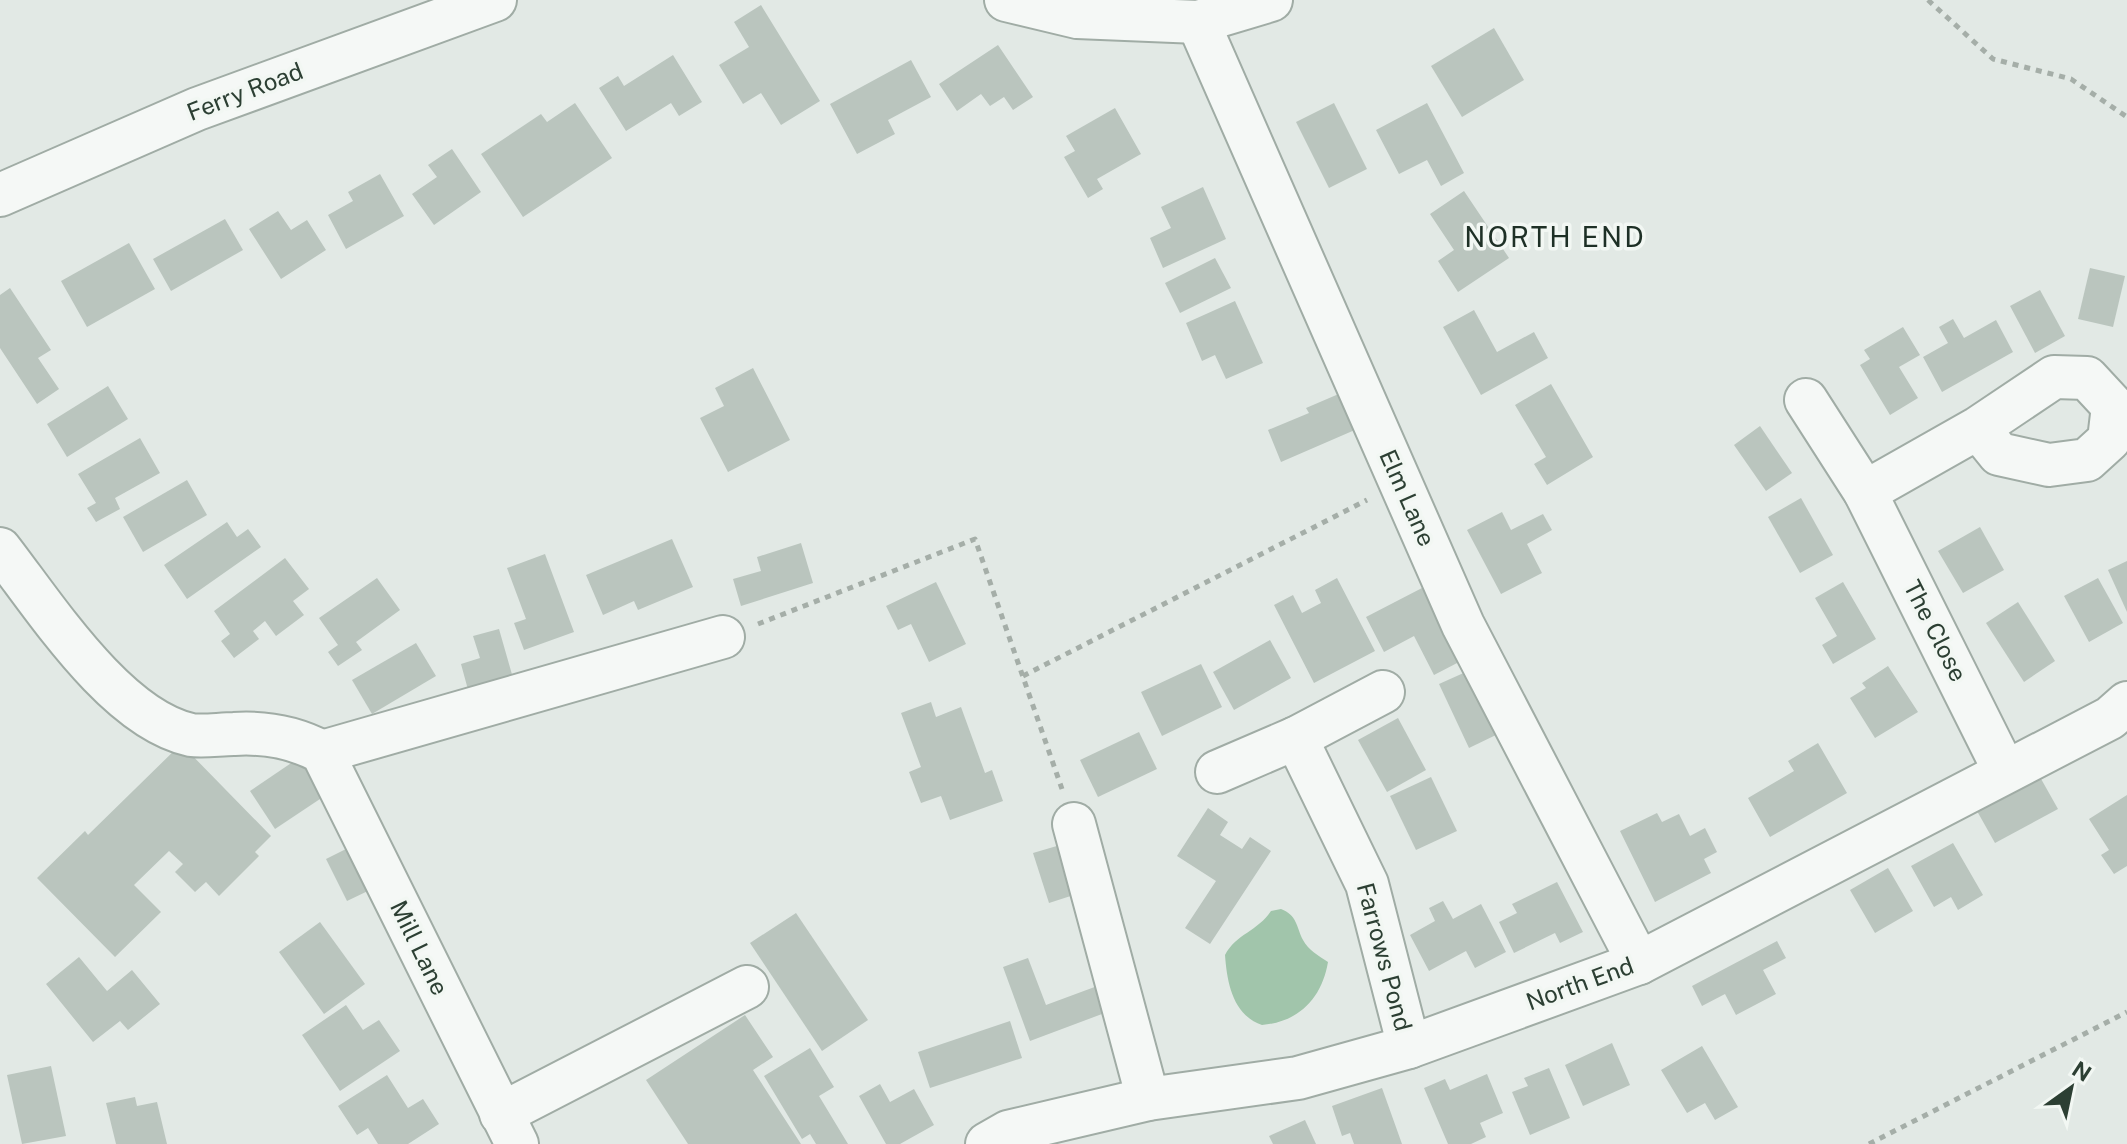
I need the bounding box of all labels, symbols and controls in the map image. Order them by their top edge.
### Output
street label: Ferry Road [183,56,307,126]
district label: NORTH END [1464,220,1646,253]
street label: Elm Lane [1374,445,1442,550]
street label: The Close [1898,575,1973,686]
street label: Farrows Pond [1352,879,1418,1034]
street label: Mill Lane [385,896,455,999]
street label: North End [1522,951,1637,1015]
north arrow [2031,1048,2111,1128]
text: N [2068,1056,2096,1087]

